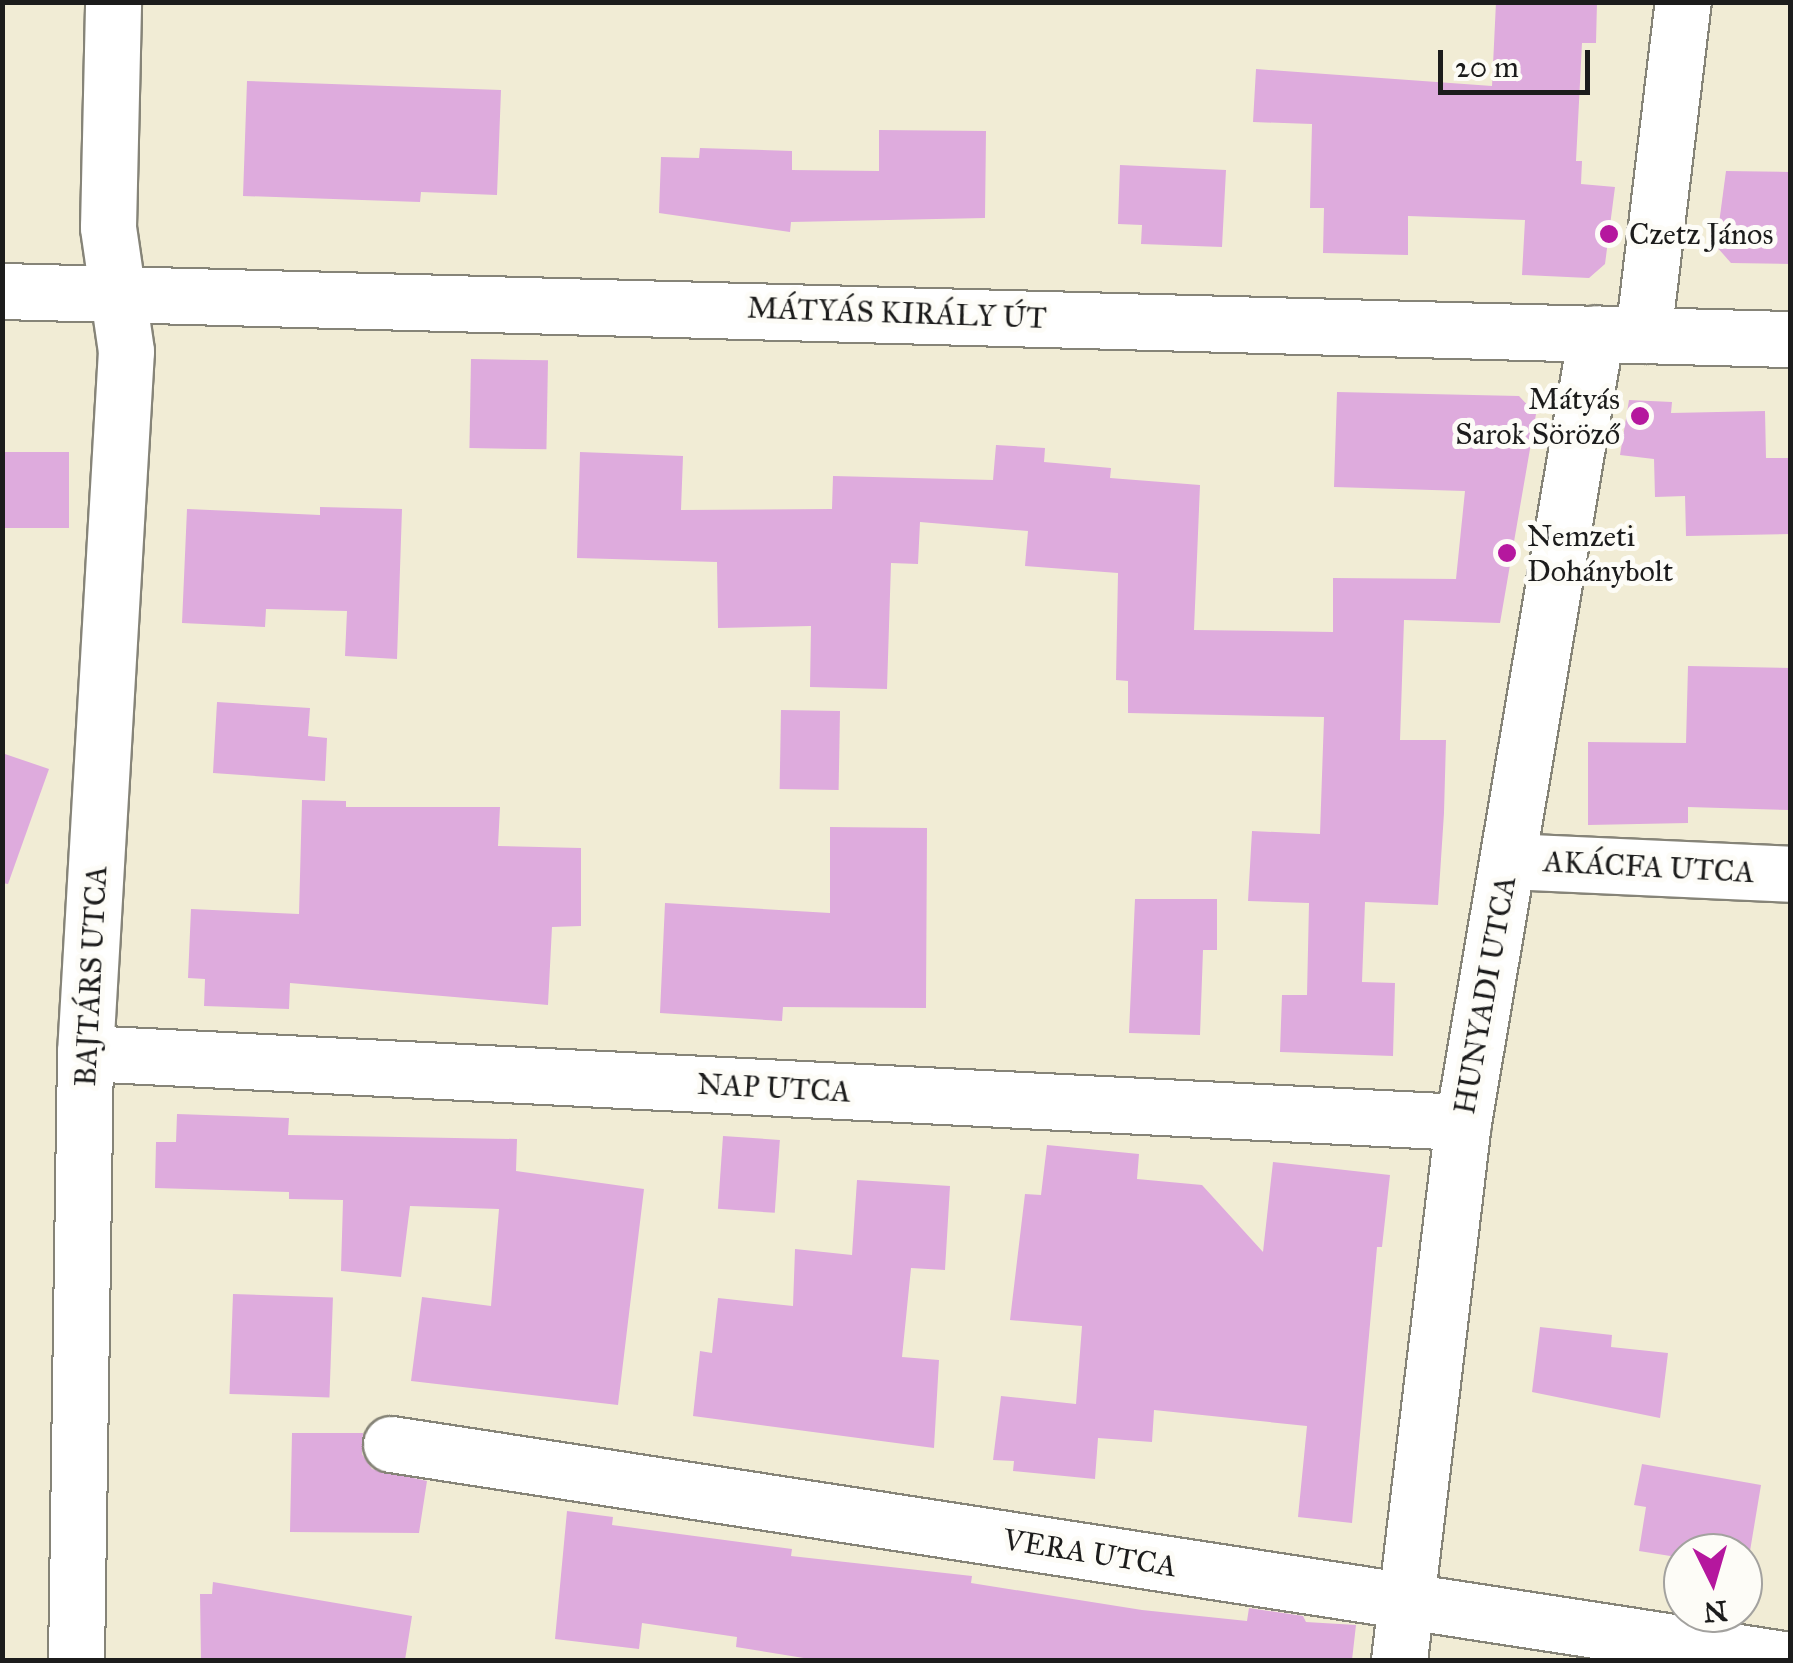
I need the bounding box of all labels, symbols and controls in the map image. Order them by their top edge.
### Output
scale bar [1443,30,1596,92]
text: 20 m [1455,49,1519,85]
place label: Czetz János [1629,216,1773,252]
marker: Czetz János [1598,223,1620,245]
street label: MÁTYÁS KIRÁLY ÚT [747,290,1047,336]
place label: Mátyás Sarok Söröző [1455,381,1620,452]
marker: Mátyás Sarok Söröző [1629,405,1651,427]
place label: Nemzeti Dohánybolt [1527,518,1673,588]
marker: Nemzeti Dohánybolt [1496,542,1518,564]
street label: AKÁCFA UTCA [1543,843,1755,891]
street label: BAJTÁRS UTCA [67,865,115,1087]
street label: HUNYADI UTCA [1446,873,1524,1117]
street label: NAP UTCA [696,1066,852,1110]
street label: VERA UTCA [1001,1522,1179,1584]
north arrow [1663,1533,1763,1633]
text: N [1702,1593,1729,1630]

